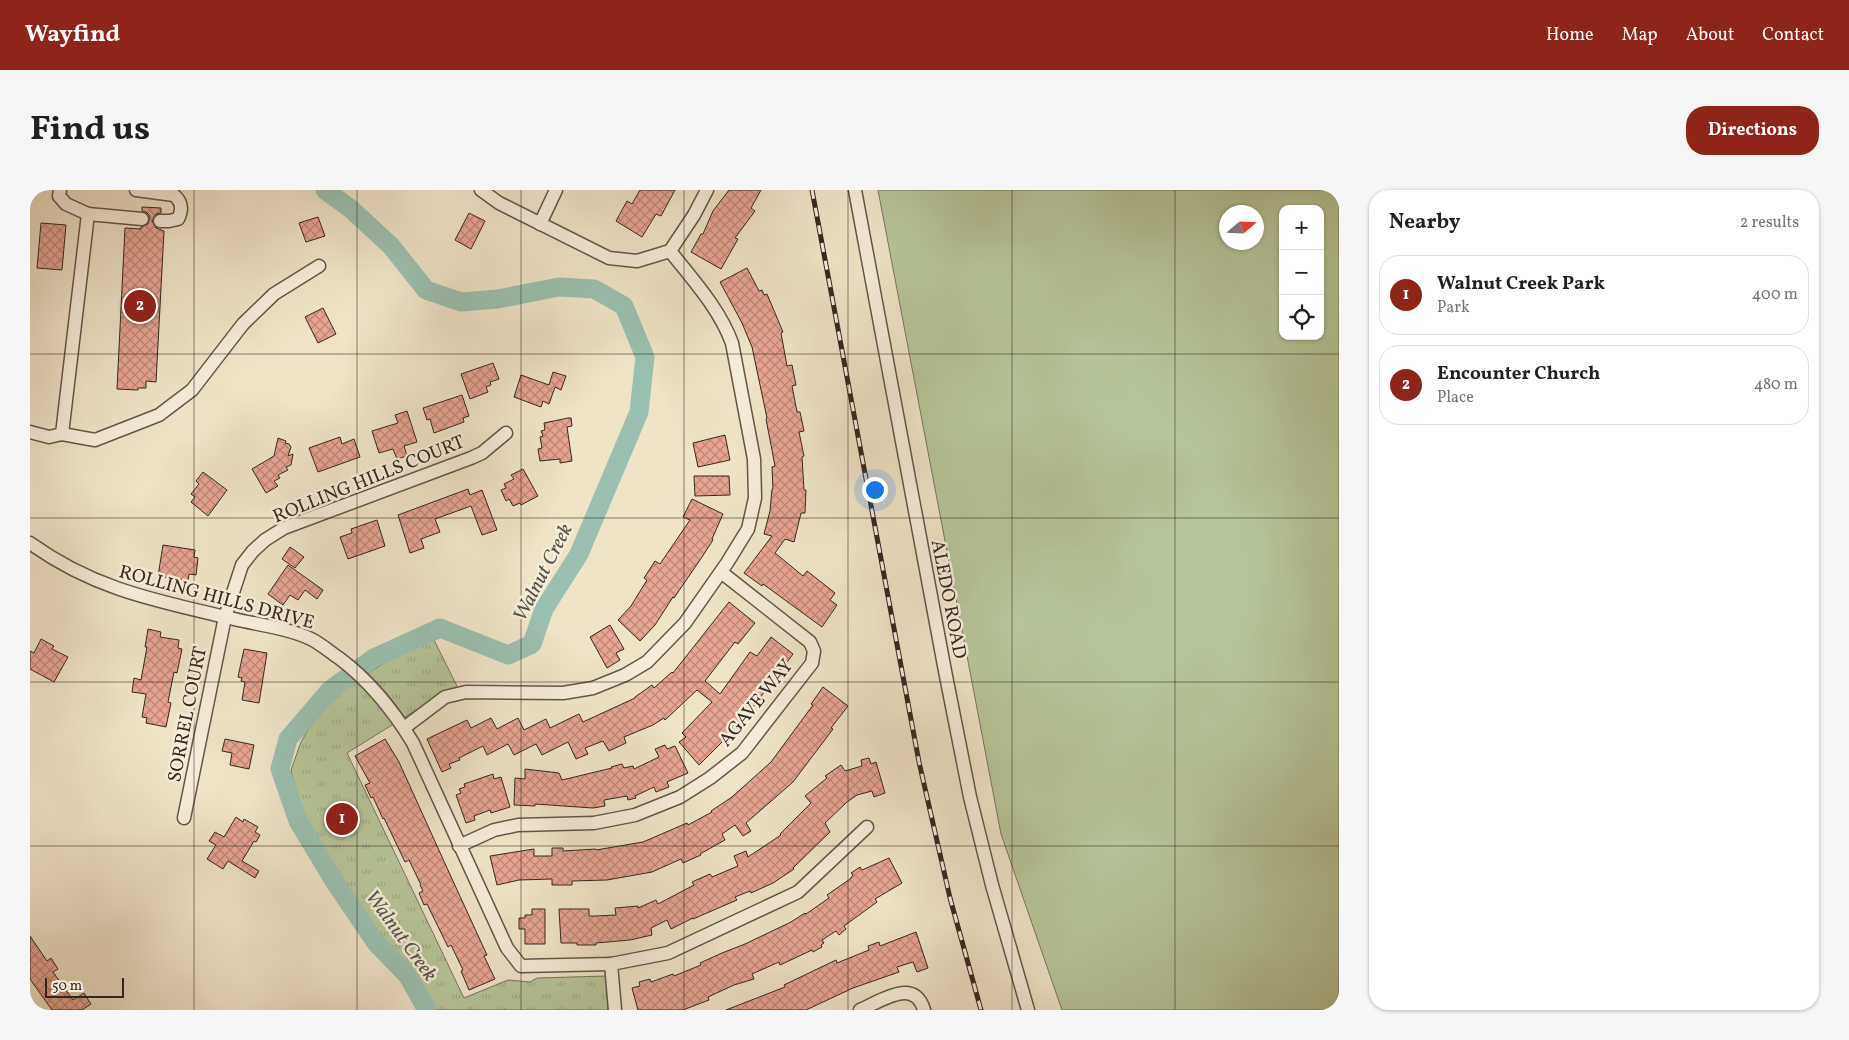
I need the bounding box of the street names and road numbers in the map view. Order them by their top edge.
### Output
street label: ROLLING HILLS COURT [269,429,469,530]
street label: ALEDO ROAD [924,538,972,661]
street label: ROLLING HILLS DRIVE [116,559,317,637]
street label: SORREL COURT [162,644,214,784]
street label: AGAVE WAY [713,654,800,752]

